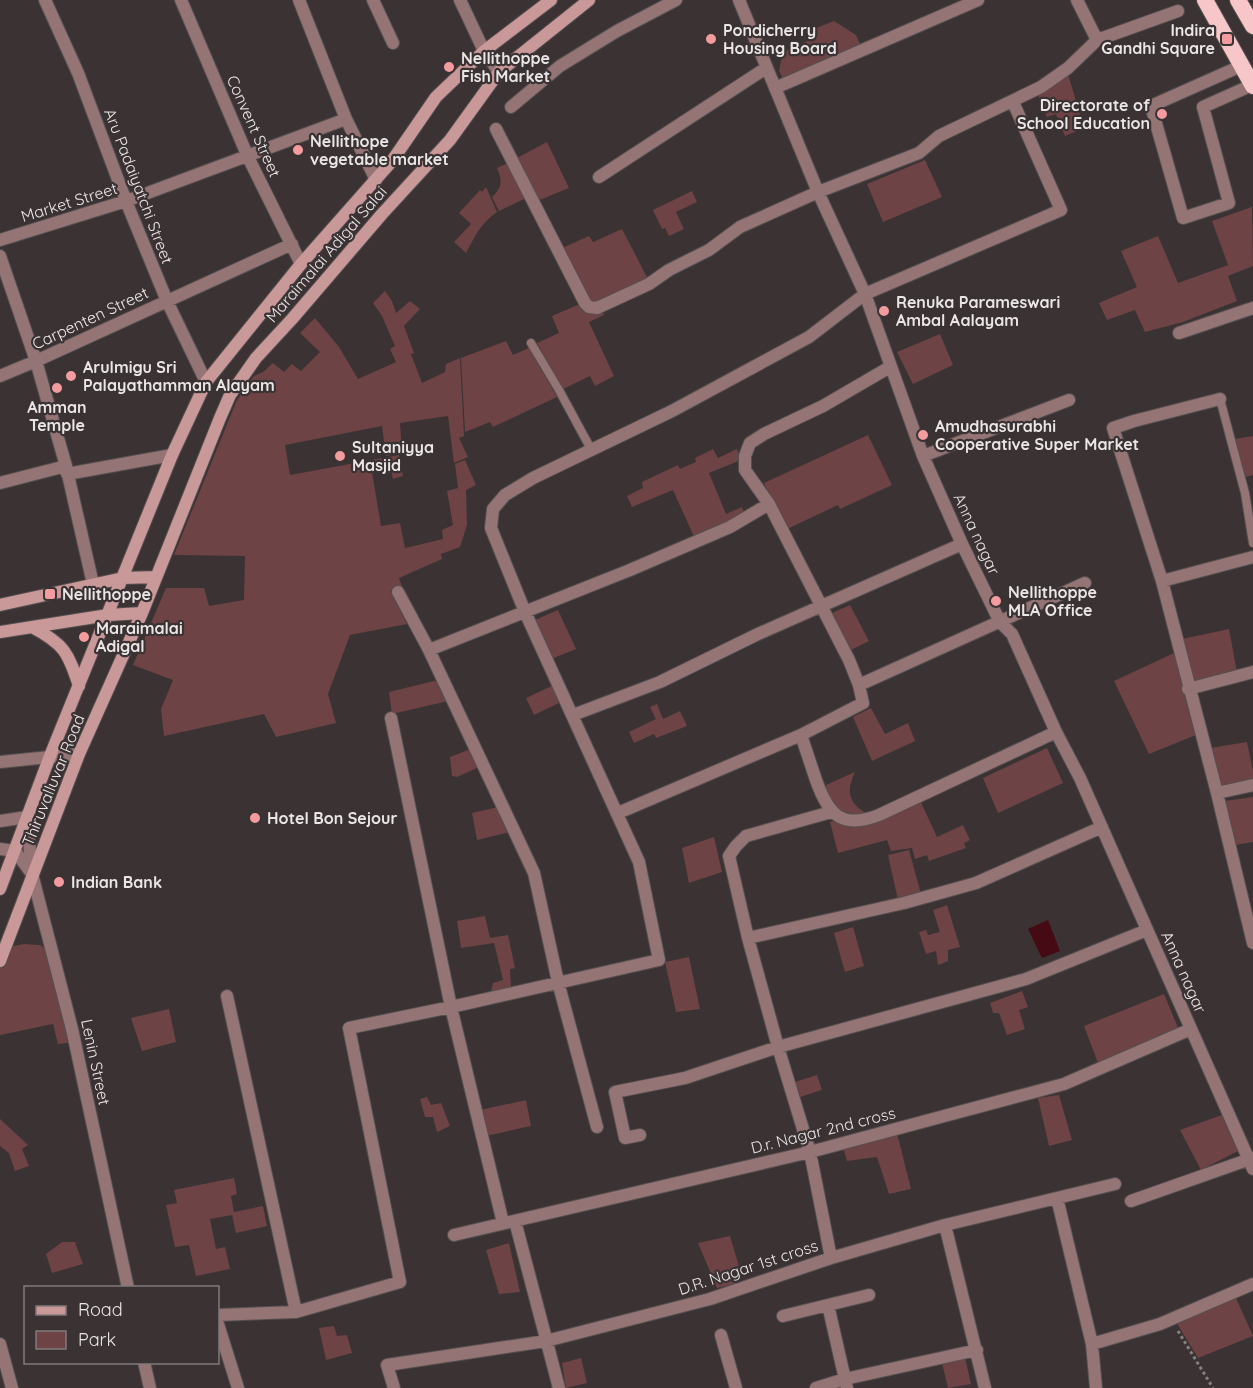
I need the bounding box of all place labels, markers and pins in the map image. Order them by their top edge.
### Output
place label: Pondicherry Housing Board [723,20,837,58]
place label: Indira Gandhi Square [1101,20,1215,58]
marker: Pondicherry Housing Board [704,32,718,46]
marker: Indira Gandhi Square [1220,32,1234,46]
place label: Nellithoppe Fish Market [461,48,550,86]
marker: Nellithoppe Fish Market [442,60,456,74]
place label: Directorate of School Education [1017,95,1150,133]
marker: Directorate of School Education [1155,107,1169,121]
place label: Nellithope vegetable market [310,131,449,169]
marker: Nellithope vegetable market [291,143,305,157]
place label: Renuka Parameswari Ambal Aalayam [896,292,1060,330]
marker: Renuka Parameswari Ambal Aalayam [877,304,891,318]
place label: Arulmigu Sri Palayathamman Alayam [83,357,275,395]
marker: Arulmigu Sri Palayathamman Alayam [64,369,78,383]
marker: Amman Temple [50,381,64,395]
place label: Amman Temple [27,397,87,435]
place label: Amudhasurabhi Cooperative Super Market [935,416,1139,454]
marker: Amudhasurabhi Cooperative Super Market [916,428,930,442]
place label: Sultaniyya Masjid [352,437,434,475]
marker: Sultaniyya Masjid [333,449,347,463]
place label: Nellithoppe MLA Office [1008,582,1097,620]
place label: Nellithoppe [62,584,151,604]
marker: Nellithoppe [43,587,57,601]
marker: Nellithoppe MLA Office [989,594,1003,608]
place label: Maraimalai Adigal [96,618,183,656]
marker: Maraimalai Adigal [77,630,91,644]
place label: Hotel Bon Sejour [267,808,397,828]
marker: Hotel Bon Sejour [248,811,262,825]
place label: Indian Bank [71,872,162,892]
marker: Indian Bank [52,875,66,889]

